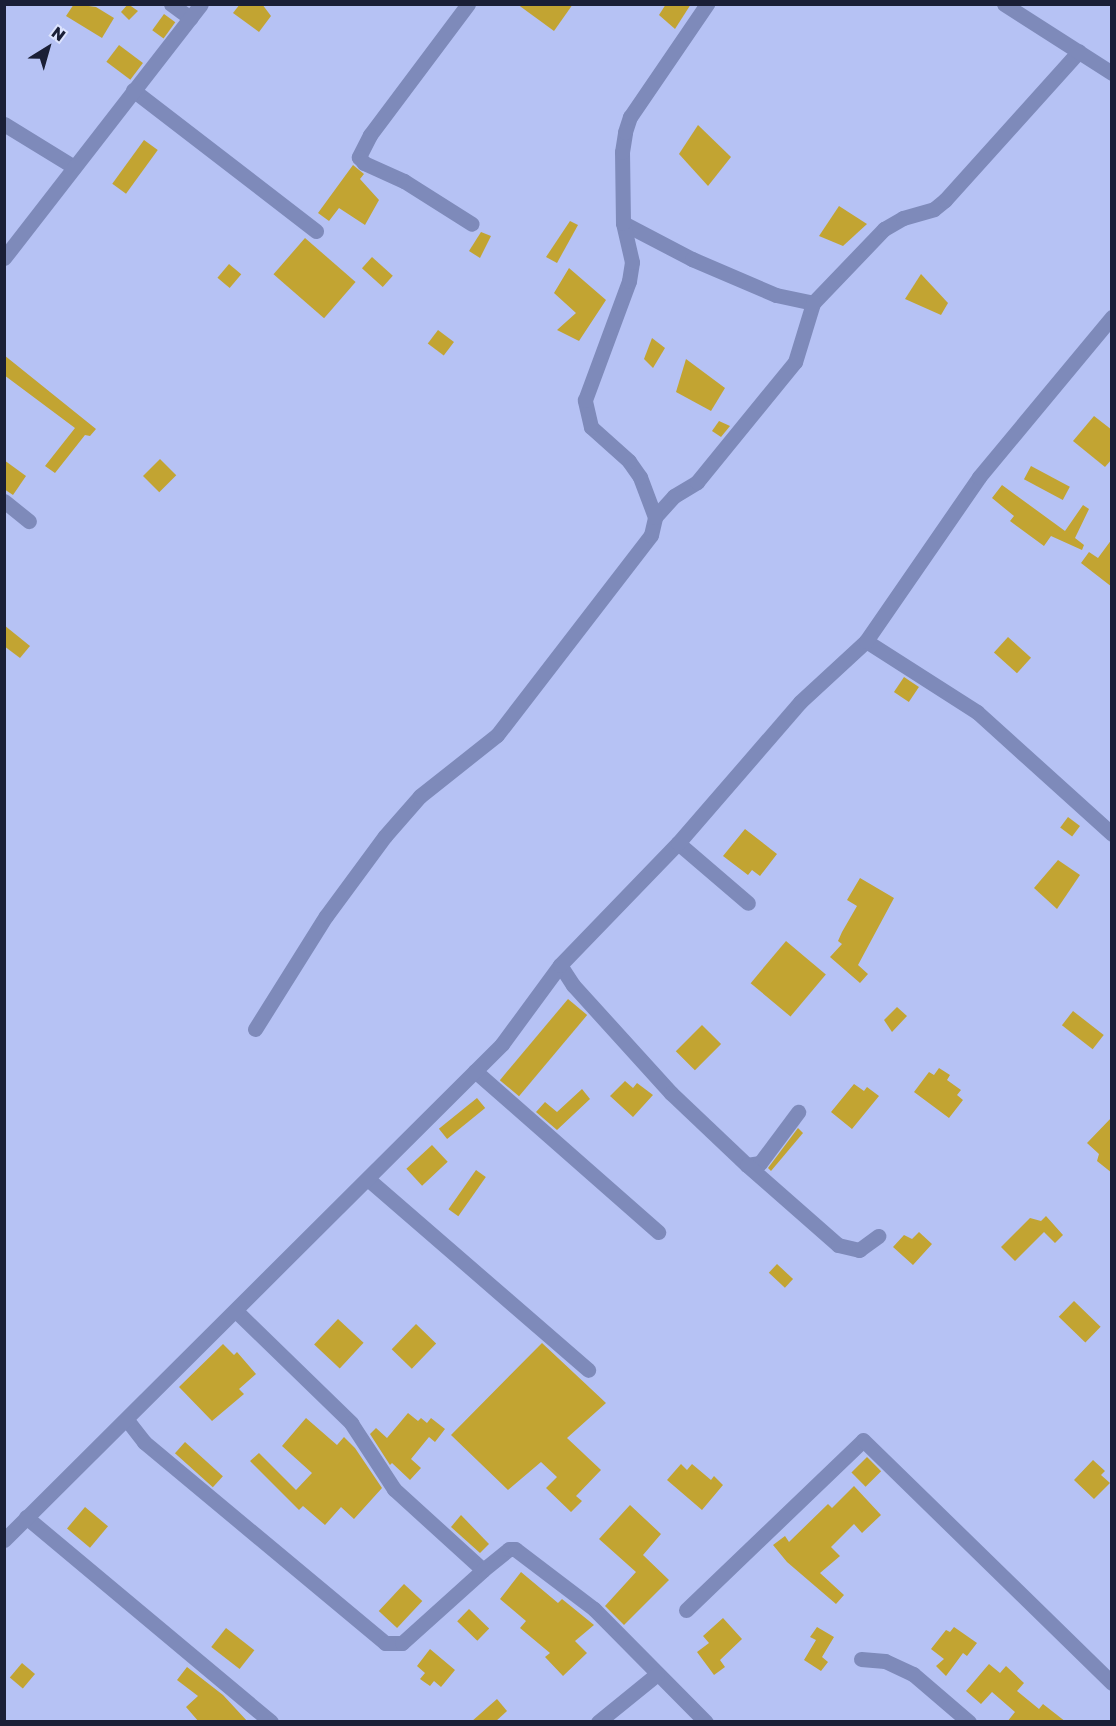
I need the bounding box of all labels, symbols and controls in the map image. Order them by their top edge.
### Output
north arrow [18,18,78,78]
text: N [48,22,70,45]

